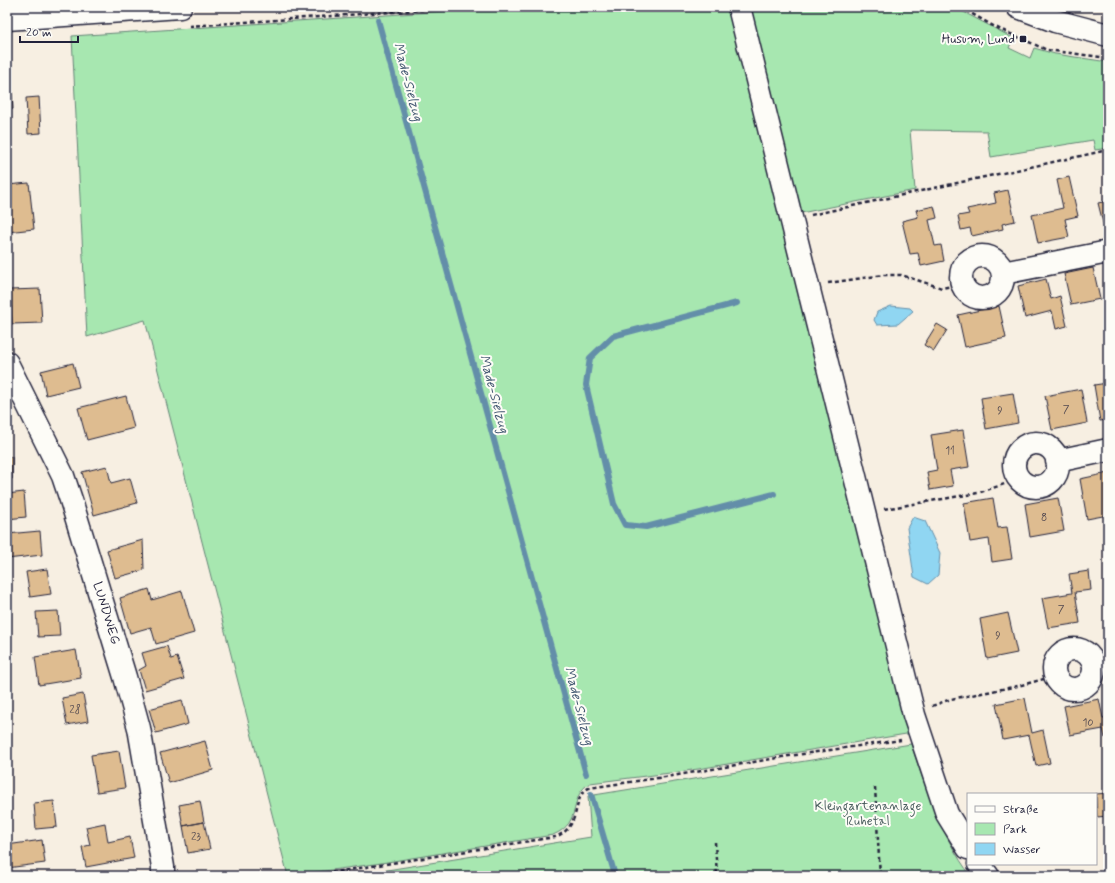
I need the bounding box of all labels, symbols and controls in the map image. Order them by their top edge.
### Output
scale bar [20,18,78,44]
text: 20 m [26,25,52,41]
place label: Husum, Lund [942,31,1015,48]
marker: Husum, Lund [1018,34,1028,44]
water label: Made-Sielzug [388,41,427,124]
water label: Made-Sielzug [474,353,513,436]
house number: 7 [1063,403,1070,417]
house number: 9 [997,404,1003,418]
house number: 11 [945,444,955,458]
house number: 8 [1041,511,1047,525]
street label: LUNDWEG [88,580,124,647]
house number: 7 [1058,603,1065,617]
house number: 9 [995,629,1001,643]
water label: Made-Sielzug [559,665,598,748]
house number: 28 [69,703,81,717]
house number: 10 [1082,716,1094,730]
legend [967,793,1097,865]
park label: Kleingartenanlage Ruhetal [815,798,922,830]
text: Straße [1003,802,1038,818]
text: Park [1003,822,1027,838]
house number: 23 [191,830,201,844]
text: Wasser [1003,842,1041,858]

